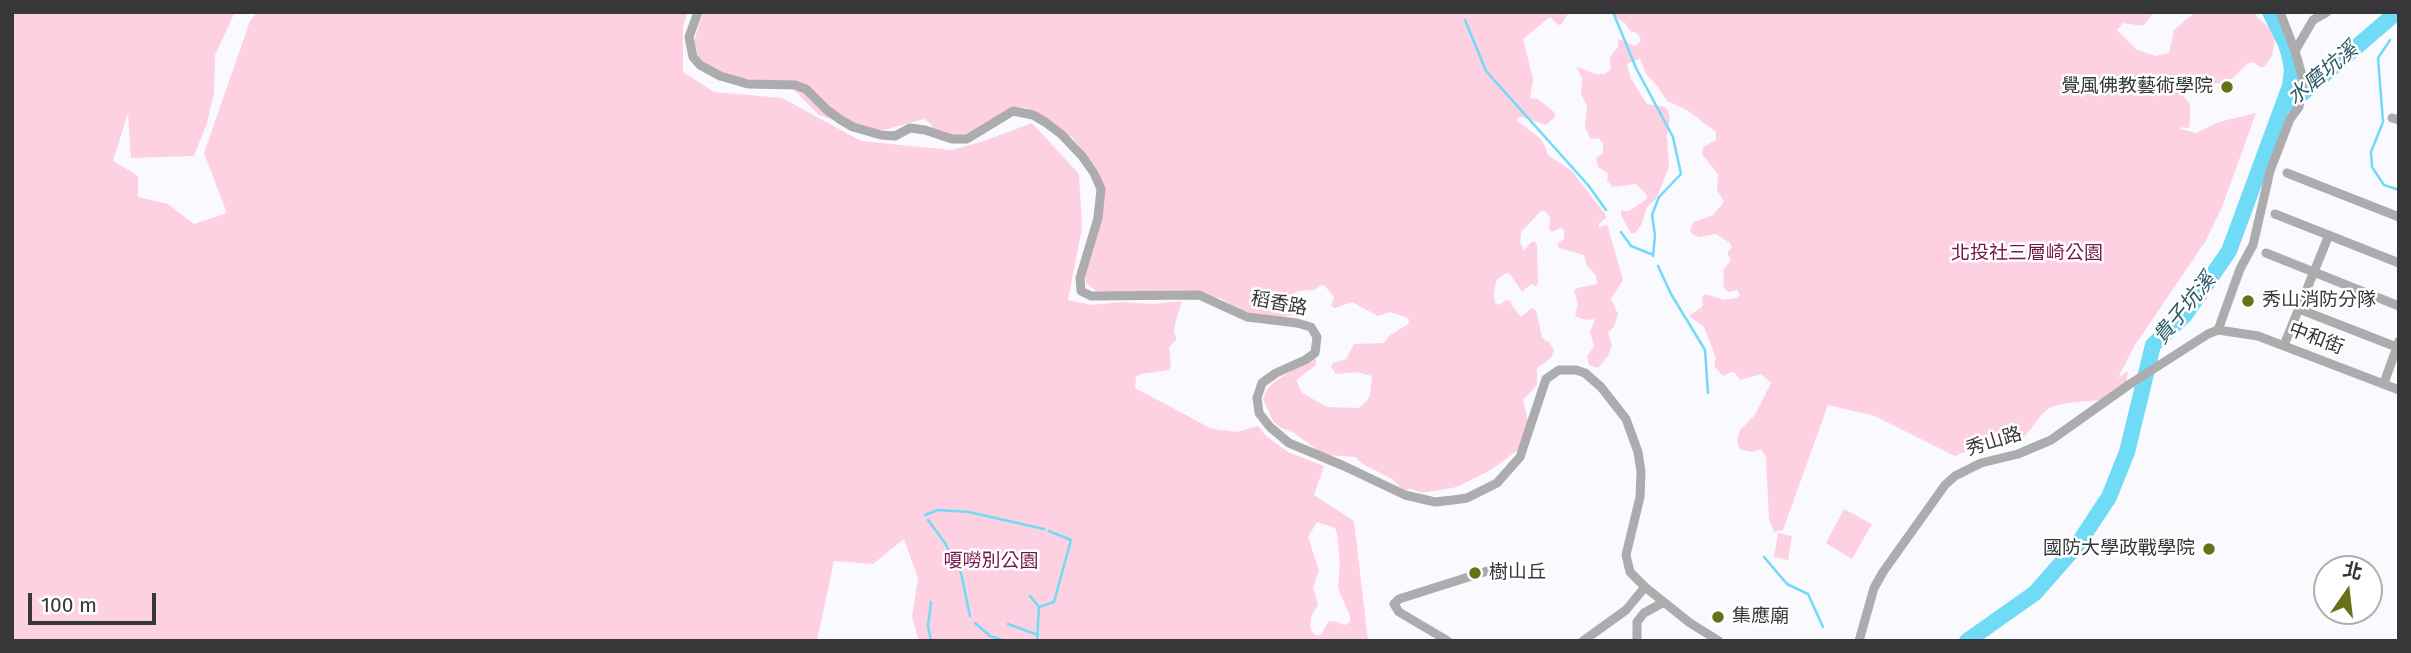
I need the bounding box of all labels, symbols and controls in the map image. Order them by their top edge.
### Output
water label: 水磨坑溪 [2283,37,2363,111]
place label: 覺風佛教藝術學院 [2061,76,2213,98]
marker: 覺風佛教藝術學院 [2219,79,2235,95]
park label: 北投社三層崎公園 [1951,243,2103,265]
water label: 貴子坑溪 [2149,268,2221,350]
street label: 稻香路 [1249,287,1309,321]
place label: 秀山消防分隊 [2262,290,2376,312]
marker: 秀山消防分隊 [2240,293,2256,309]
street label: 中和街 [2285,318,2347,360]
street label: 秀山路 [1963,423,2025,461]
place label: 國防大學政戰學院 [2043,538,2195,560]
marker: 國防大學政戰學院 [2201,541,2217,557]
park label: 嗄嘮別公園 [944,551,1038,573]
north arrow [2313,555,2383,625]
text: 北 [2341,558,2365,585]
place label: 樹山丘 [1489,562,1546,584]
marker: 樹山丘 [1467,565,1483,581]
scale bar [32,580,159,624]
text: 100 m [41,592,97,618]
place label: 集應廟 [1732,606,1789,628]
marker: 集應廟 [1710,609,1726,625]

